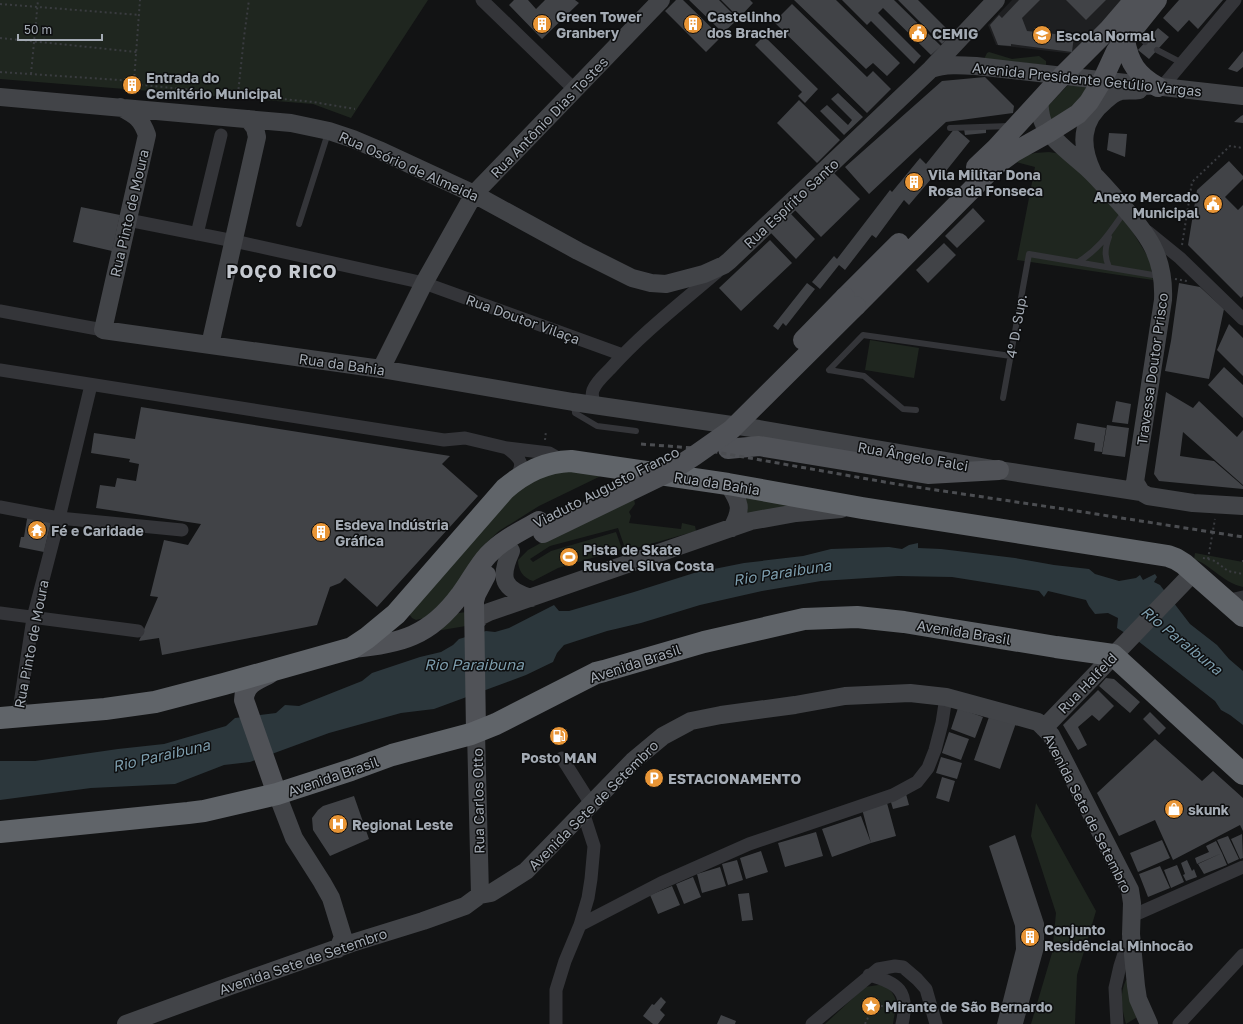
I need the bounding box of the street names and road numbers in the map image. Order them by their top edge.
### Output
street label: Rua Antônio Dias Tostes [487,53,611,181]
street label: Avenida Presidente Getúlio Vargas [971,58,1203,100]
street label: Rua Osório de Almeida [337,128,481,204]
street label: Rua Pinto de Moura [106,148,152,278]
street label: Rua Espírito Santo [740,155,842,251]
street label: Rua Doutor Vilaça [464,291,582,347]
street label: Travessa Doutor Prisco [1133,292,1171,446]
street label: 4º D. Sup. [1002,293,1030,359]
street label: Rua da Bahia [298,350,386,378]
street label: Rua Ângelo Falci [856,438,970,474]
street label: Viaduto Augusto Franco [530,443,682,531]
street label: Rua da Bahia [673,468,761,498]
street label: Rua Pinto de Moura [10,578,52,710]
street label: Avenida Brasil [916,616,1012,648]
street label: Avenida Brasil [587,640,683,686]
street label: Rua Halfeld [1054,649,1120,717]
street label: Avenida Sete de Setembro [1040,730,1136,896]
street label: Avenida Sete de Setembro [525,737,661,873]
street label: Rua Carlos Otto [469,748,487,854]
street label: Avenida Brasil [285,753,381,799]
street label: Avenida Sete de Setembro [217,924,389,998]

